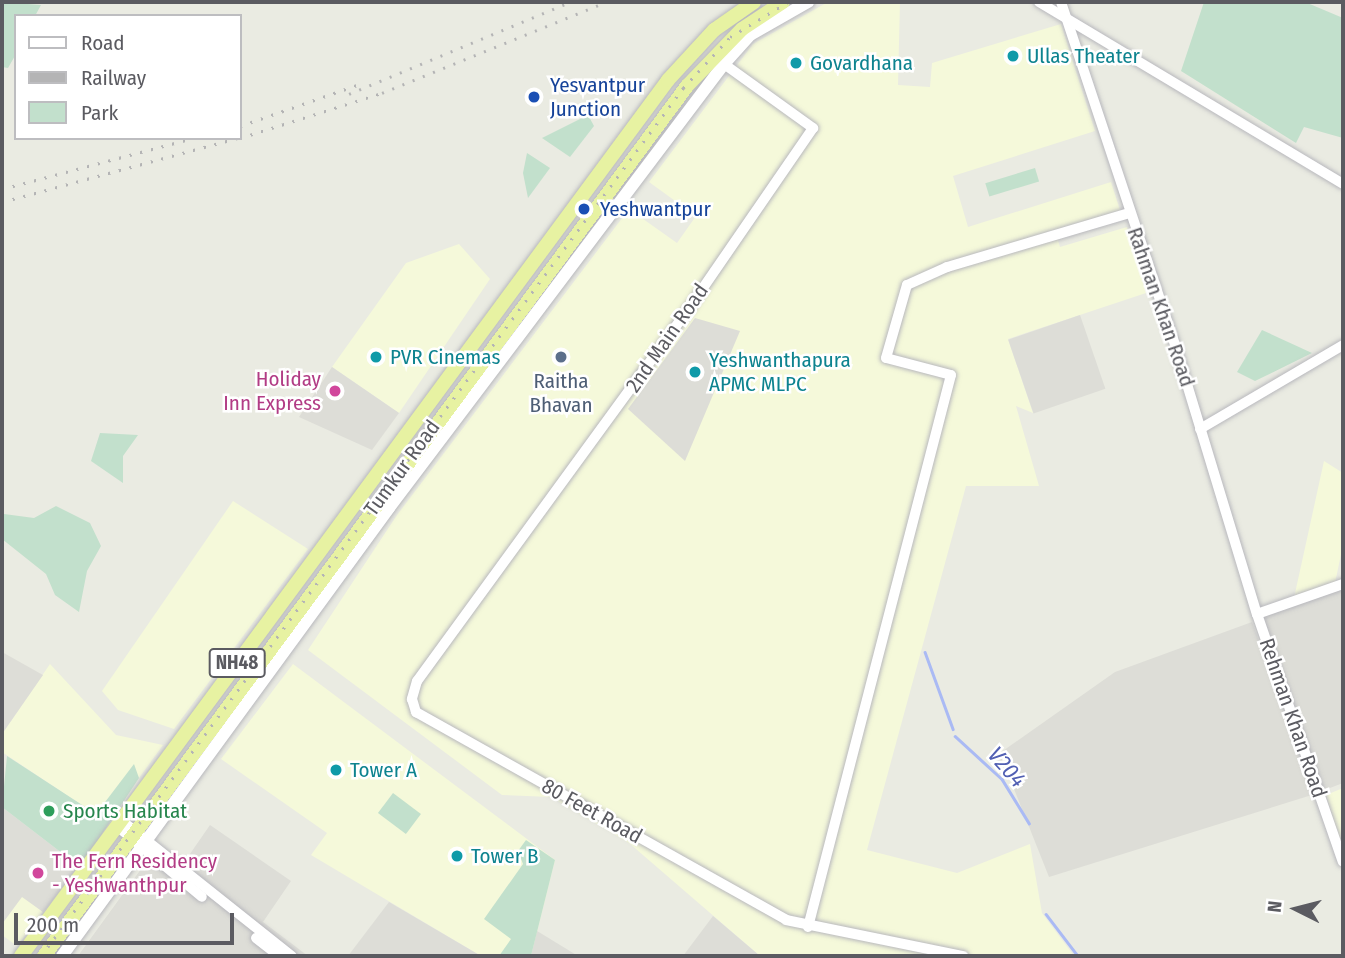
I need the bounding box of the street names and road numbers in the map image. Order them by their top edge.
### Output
street label: Rahman Khan Road [1122,224,1200,390]
street label: 2nd Main Road [620,279,714,397]
street label: Tumkur Road [359,415,445,521]
street label: Rehman Khan Road [1254,635,1332,801]
road number: NH48 [207,648,267,678]
street label: 80 Feet Road [537,773,647,849]

